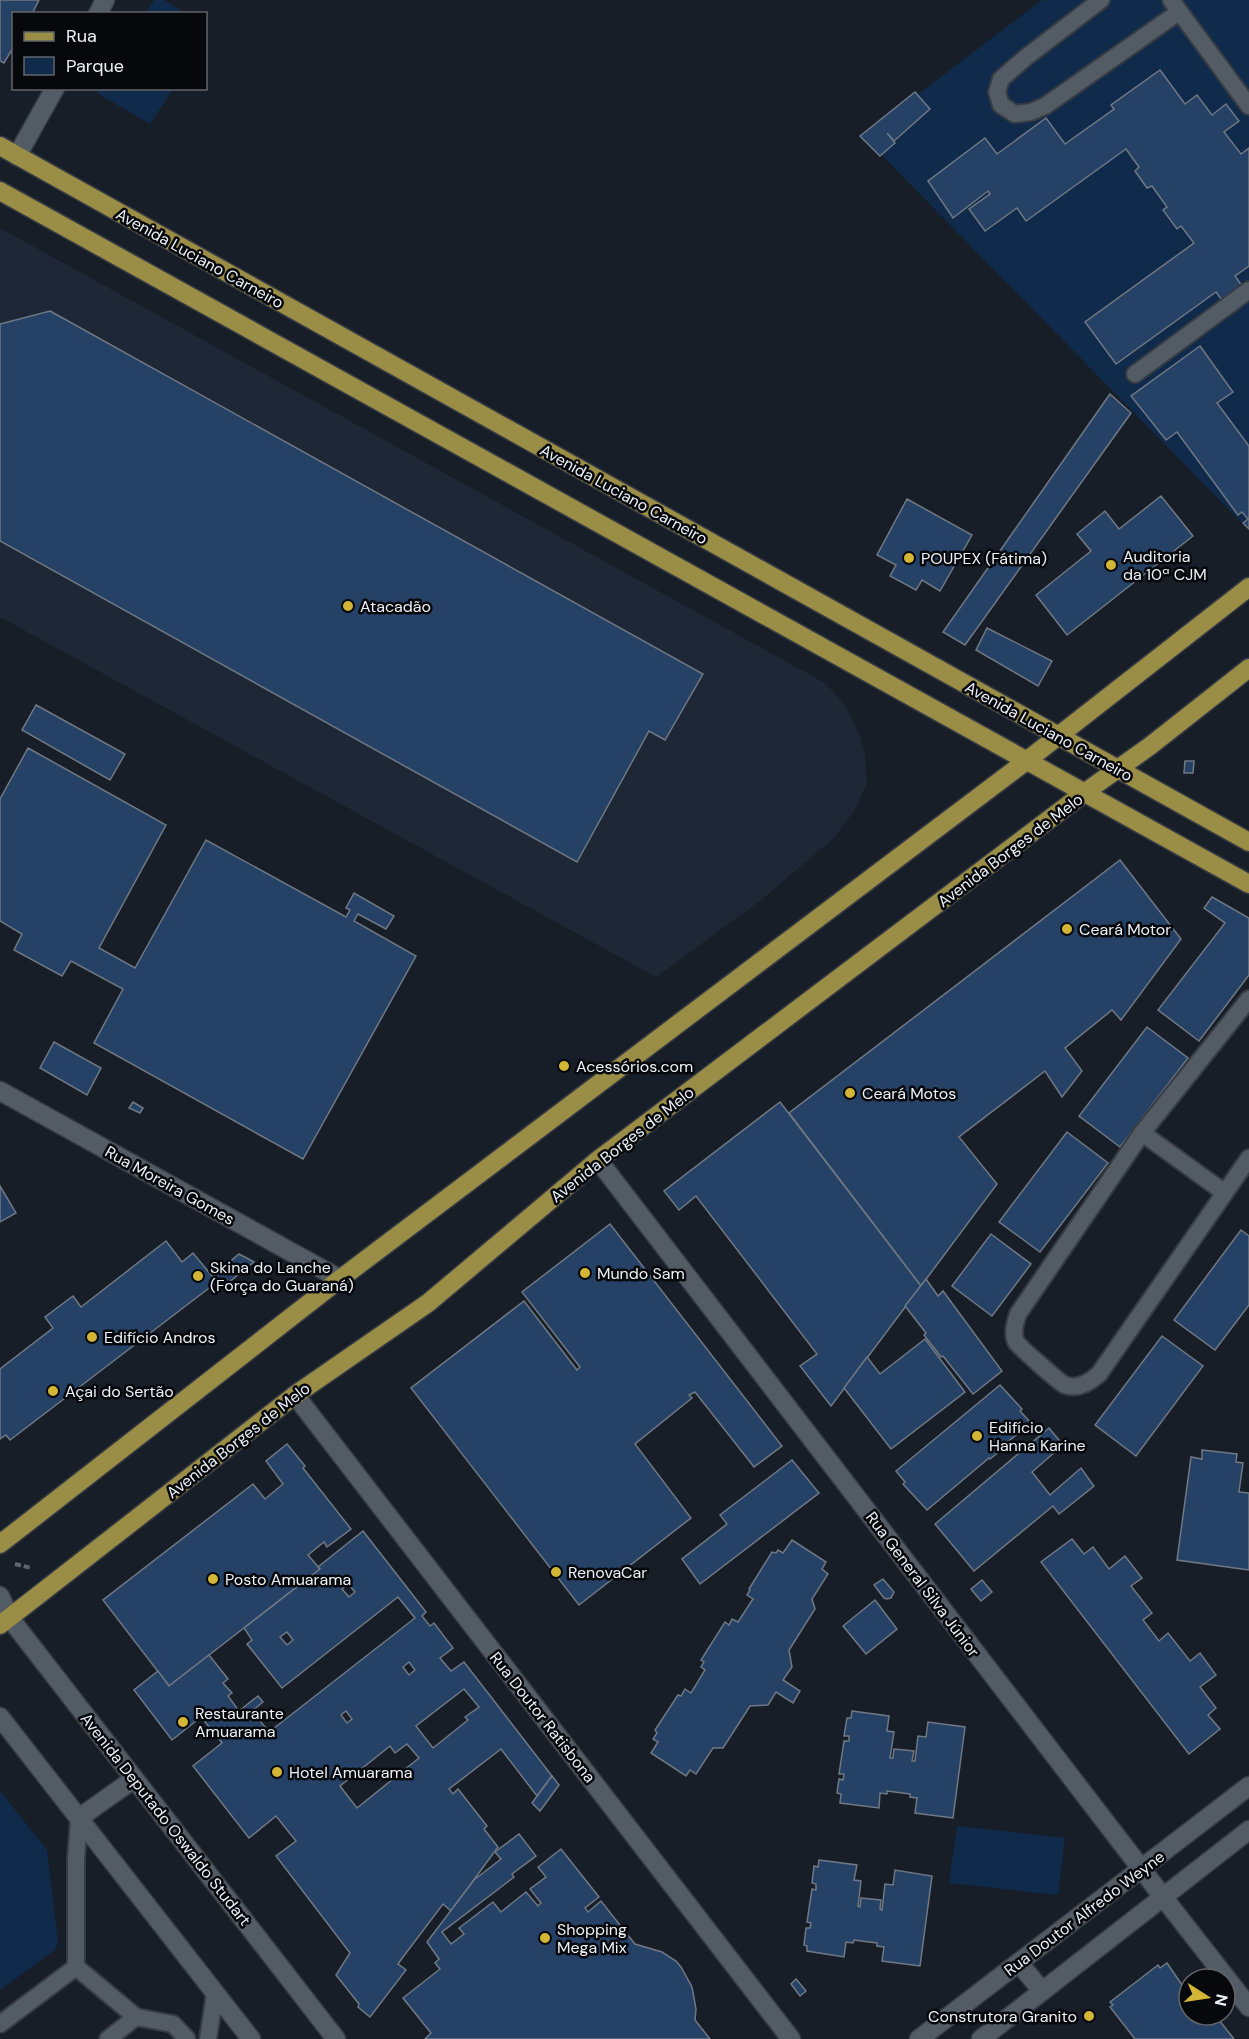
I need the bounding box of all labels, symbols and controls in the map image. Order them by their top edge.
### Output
legend [12,12,207,90]
text: Rua [66,24,97,48]
text: Parque [66,54,124,78]
street label: Avenida Luciano Carneiro [112,204,287,313]
street label: Avenida Luciano Carneiro [536,440,711,549]
place label: Auditoria da 10ª CJM [1123,546,1207,585]
place label: POUPEX (Fátima) [921,548,1047,569]
marker: POUPEX (Fátima) [902,551,916,565]
marker: Auditoria da 10ª CJM [1104,558,1118,572]
place label: Atacadão [360,596,431,617]
marker: Atacadão [341,599,355,613]
street label: Avenida Luciano Carneiro [961,677,1136,786]
street label: Avenida Borges de Melo [933,789,1087,912]
place label: Ceará Motor [1079,919,1171,940]
marker: Ceará Motor [1060,922,1074,936]
place label: Acessórios.com [576,1056,693,1077]
marker: Acessórios.com [557,1059,571,1073]
street label: Avenida Borges de Melo [546,1082,698,1207]
place label: Ceará Motos [862,1083,956,1104]
marker: Ceará Motos [843,1086,857,1100]
street label: Rua Moreira Gomes [101,1141,238,1230]
place label: Skina do Lanche (Força do Guaraná) [210,1257,354,1296]
place label: Mundo Sam [597,1263,685,1284]
marker: Mundo Sam [578,1266,592,1280]
marker: Skina do Lanche (Força do Guaraná) [191,1269,205,1283]
place label: Edifício Andros [104,1327,216,1348]
marker: Edifício Andros [85,1330,99,1344]
street label: Avenida Borges de Melo [162,1378,314,1503]
place label: Açai do Sertão [65,1381,174,1402]
marker: Açai do Sertão [46,1384,60,1398]
place label: Edifício Hanna Karine [989,1417,1086,1456]
marker: Edifício Hanna Karine [970,1429,984,1443]
street label: Rua General Silva Júnior [861,1507,984,1661]
place label: RenovaCar [568,1562,647,1583]
marker: RenovaCar [549,1565,563,1579]
place label: Posto Amuarama [225,1569,351,1590]
marker: Posto Amuarama [206,1572,220,1586]
street label: Rua Doutor Ratisbona [485,1648,600,1787]
place label: Restaurante Amuarama [195,1703,284,1742]
street label: Avenida Deputado Oswaldo Studart [76,1709,255,1930]
marker: Restaurante Amuarama [176,1715,190,1729]
place label: Hotel Amuarama [289,1762,412,1783]
marker: Hotel Amuarama [270,1765,284,1779]
street label: Rua Doutor Alfredo Weyne [1000,1846,1169,1981]
place label: Shopping Mega Mix [557,1919,627,1958]
marker: Shopping Mega Mix [538,1931,552,1945]
north arrow [1177,1967,1237,2027]
text: N [1210,1992,1233,2008]
place label: Construtora Granito [928,2006,1077,2027]
marker: Construtora Granito [1082,2009,1096,2023]

